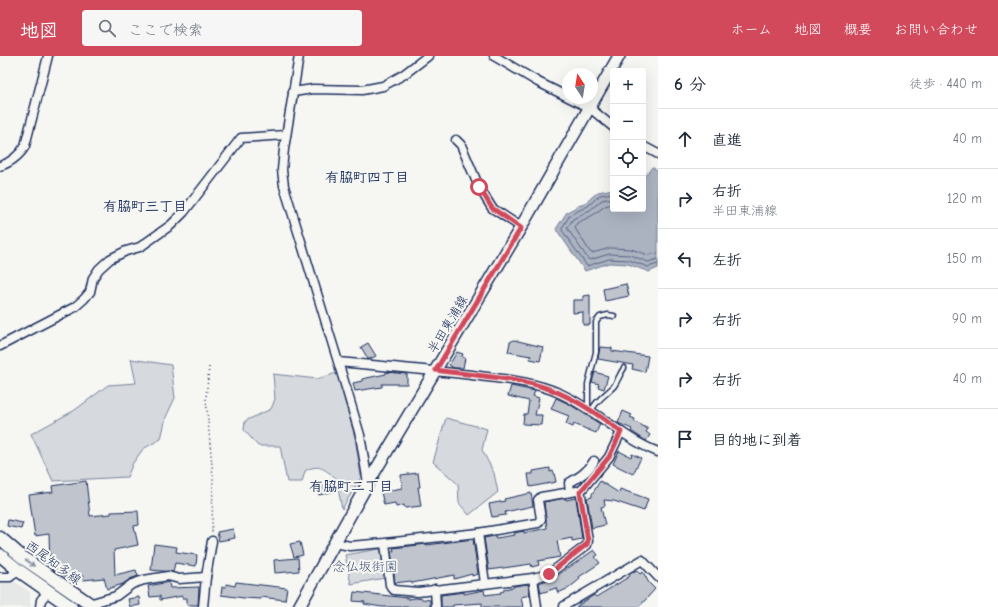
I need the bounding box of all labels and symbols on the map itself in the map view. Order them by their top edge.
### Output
north arrow [562,68,598,104]
district label: 有脇町四丁目 [325,169,409,186]
route start [470,178,488,196]
district label: 有脇町三丁目 [103,198,187,215]
street label: 半田東浦線 [424,292,471,356]
district label: 有脇町二丁目 [309,478,393,495]
street label: 西尾知多線 [23,537,85,588]
one-way arrow [25,559,35,567]
park label: 念仏坂街園 [332,559,398,574]
route end [540,565,558,583]

